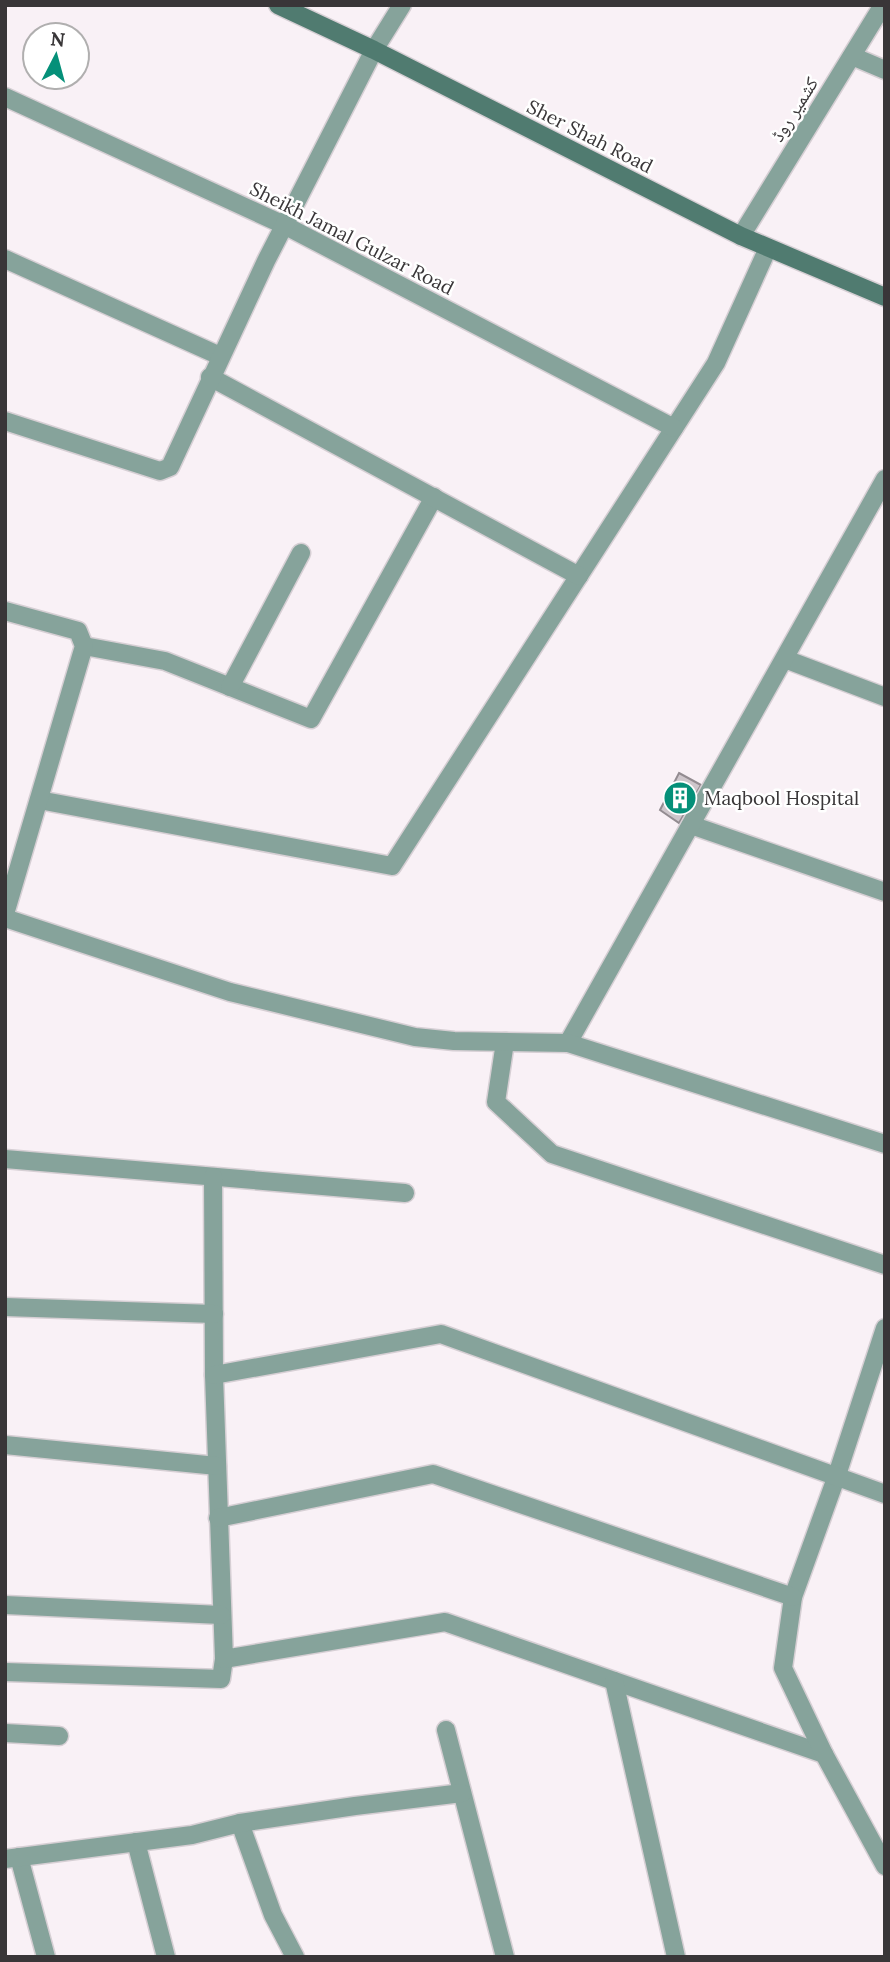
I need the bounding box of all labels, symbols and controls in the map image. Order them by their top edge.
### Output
north arrow [21,21,91,91]
text: N [49,26,67,52]
street label: کشمیر روڈ [765,72,823,146]
street label: Sher Shah Road [523,94,657,178]
street label: Sheikh Jamal Gulzar Road [246,176,458,300]
building icon: Maqbool Hospital [661,779,699,817]
place label: Maqbool Hospital [704,786,859,810]

